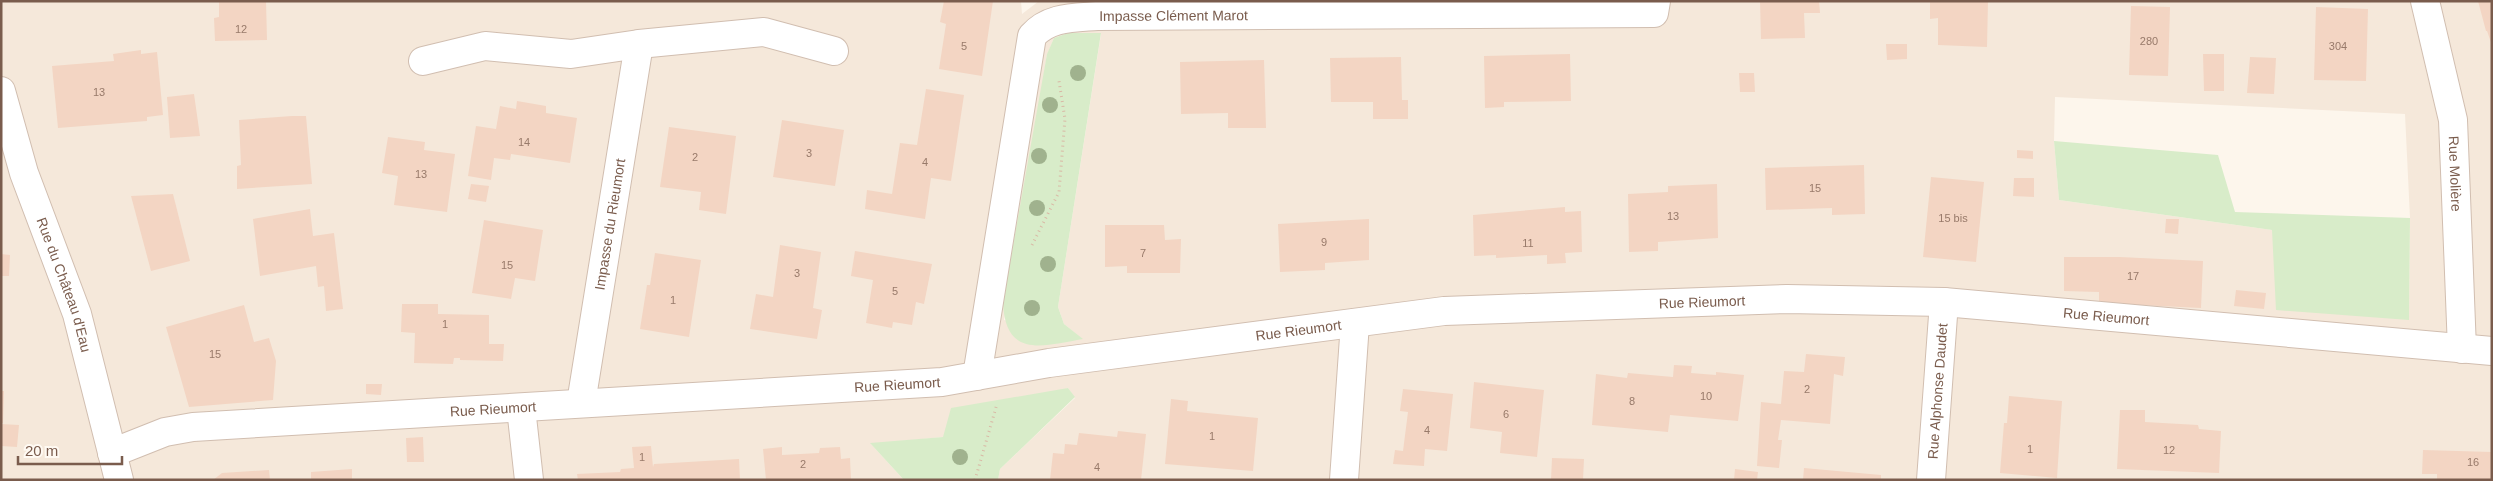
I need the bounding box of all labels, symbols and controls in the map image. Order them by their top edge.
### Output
street label: Impasse Clément Marot [1099,7,1248,24]
house number: 12 [235,23,247,35]
house number: 280 [2140,35,2158,47]
house number: 5 [961,40,967,52]
house number: 304 [2329,40,2347,52]
house number: 13 [93,86,105,98]
house number: 14 [518,136,530,148]
street label: Rue Molière [2446,136,2465,212]
house number: 3 [806,147,812,159]
house number: 2 [692,151,698,163]
house number: 4 [922,156,928,168]
street label: Impasse du Rieumort [591,157,628,291]
house number: 13 [415,168,427,180]
house number: 15 [1809,182,1821,194]
house number: 13 [1667,210,1679,222]
house number: 15 bis [1938,212,1968,224]
street label: Rue du Château d'Eau [33,215,94,354]
house number: 9 [1321,236,1327,248]
house number: 11 [1522,237,1534,249]
house number: 7 [1140,247,1146,259]
house number: 15 [501,259,513,271]
house number: 3 [794,267,800,279]
house number: 17 [2127,270,2139,282]
house number: 5 [892,285,898,297]
street label: Rue Rieumort [1658,292,1746,311]
house number: 1 [670,294,676,306]
street label: Rue Rieumort [2062,305,2150,328]
street label: Rue Rieumort [1254,317,1342,344]
house number: 1 [442,318,448,330]
street label: Rue Alphonse Daudet [1925,323,1950,460]
house number: 15 [209,348,221,360]
street label: Rue Rieumort [854,374,941,395]
house number: 2 [1804,383,1810,395]
house number: 10 [1700,390,1712,402]
house number: 8 [1629,395,1635,407]
street label: Rue Rieumort [449,398,537,420]
house number: 6 [1503,408,1509,420]
house number: 4 [1424,424,1430,436]
house number: 1 [1209,430,1215,442]
scale bar [18,434,121,466]
text: 20 m [25,442,58,459]
house number: 1 [2027,443,2033,455]
house number: 12 [2163,444,2175,456]
house number: 1 [639,451,645,463]
house number: 16 [2467,456,2479,468]
house number: 2 [800,458,806,470]
house number: 4 [1094,461,1100,473]

